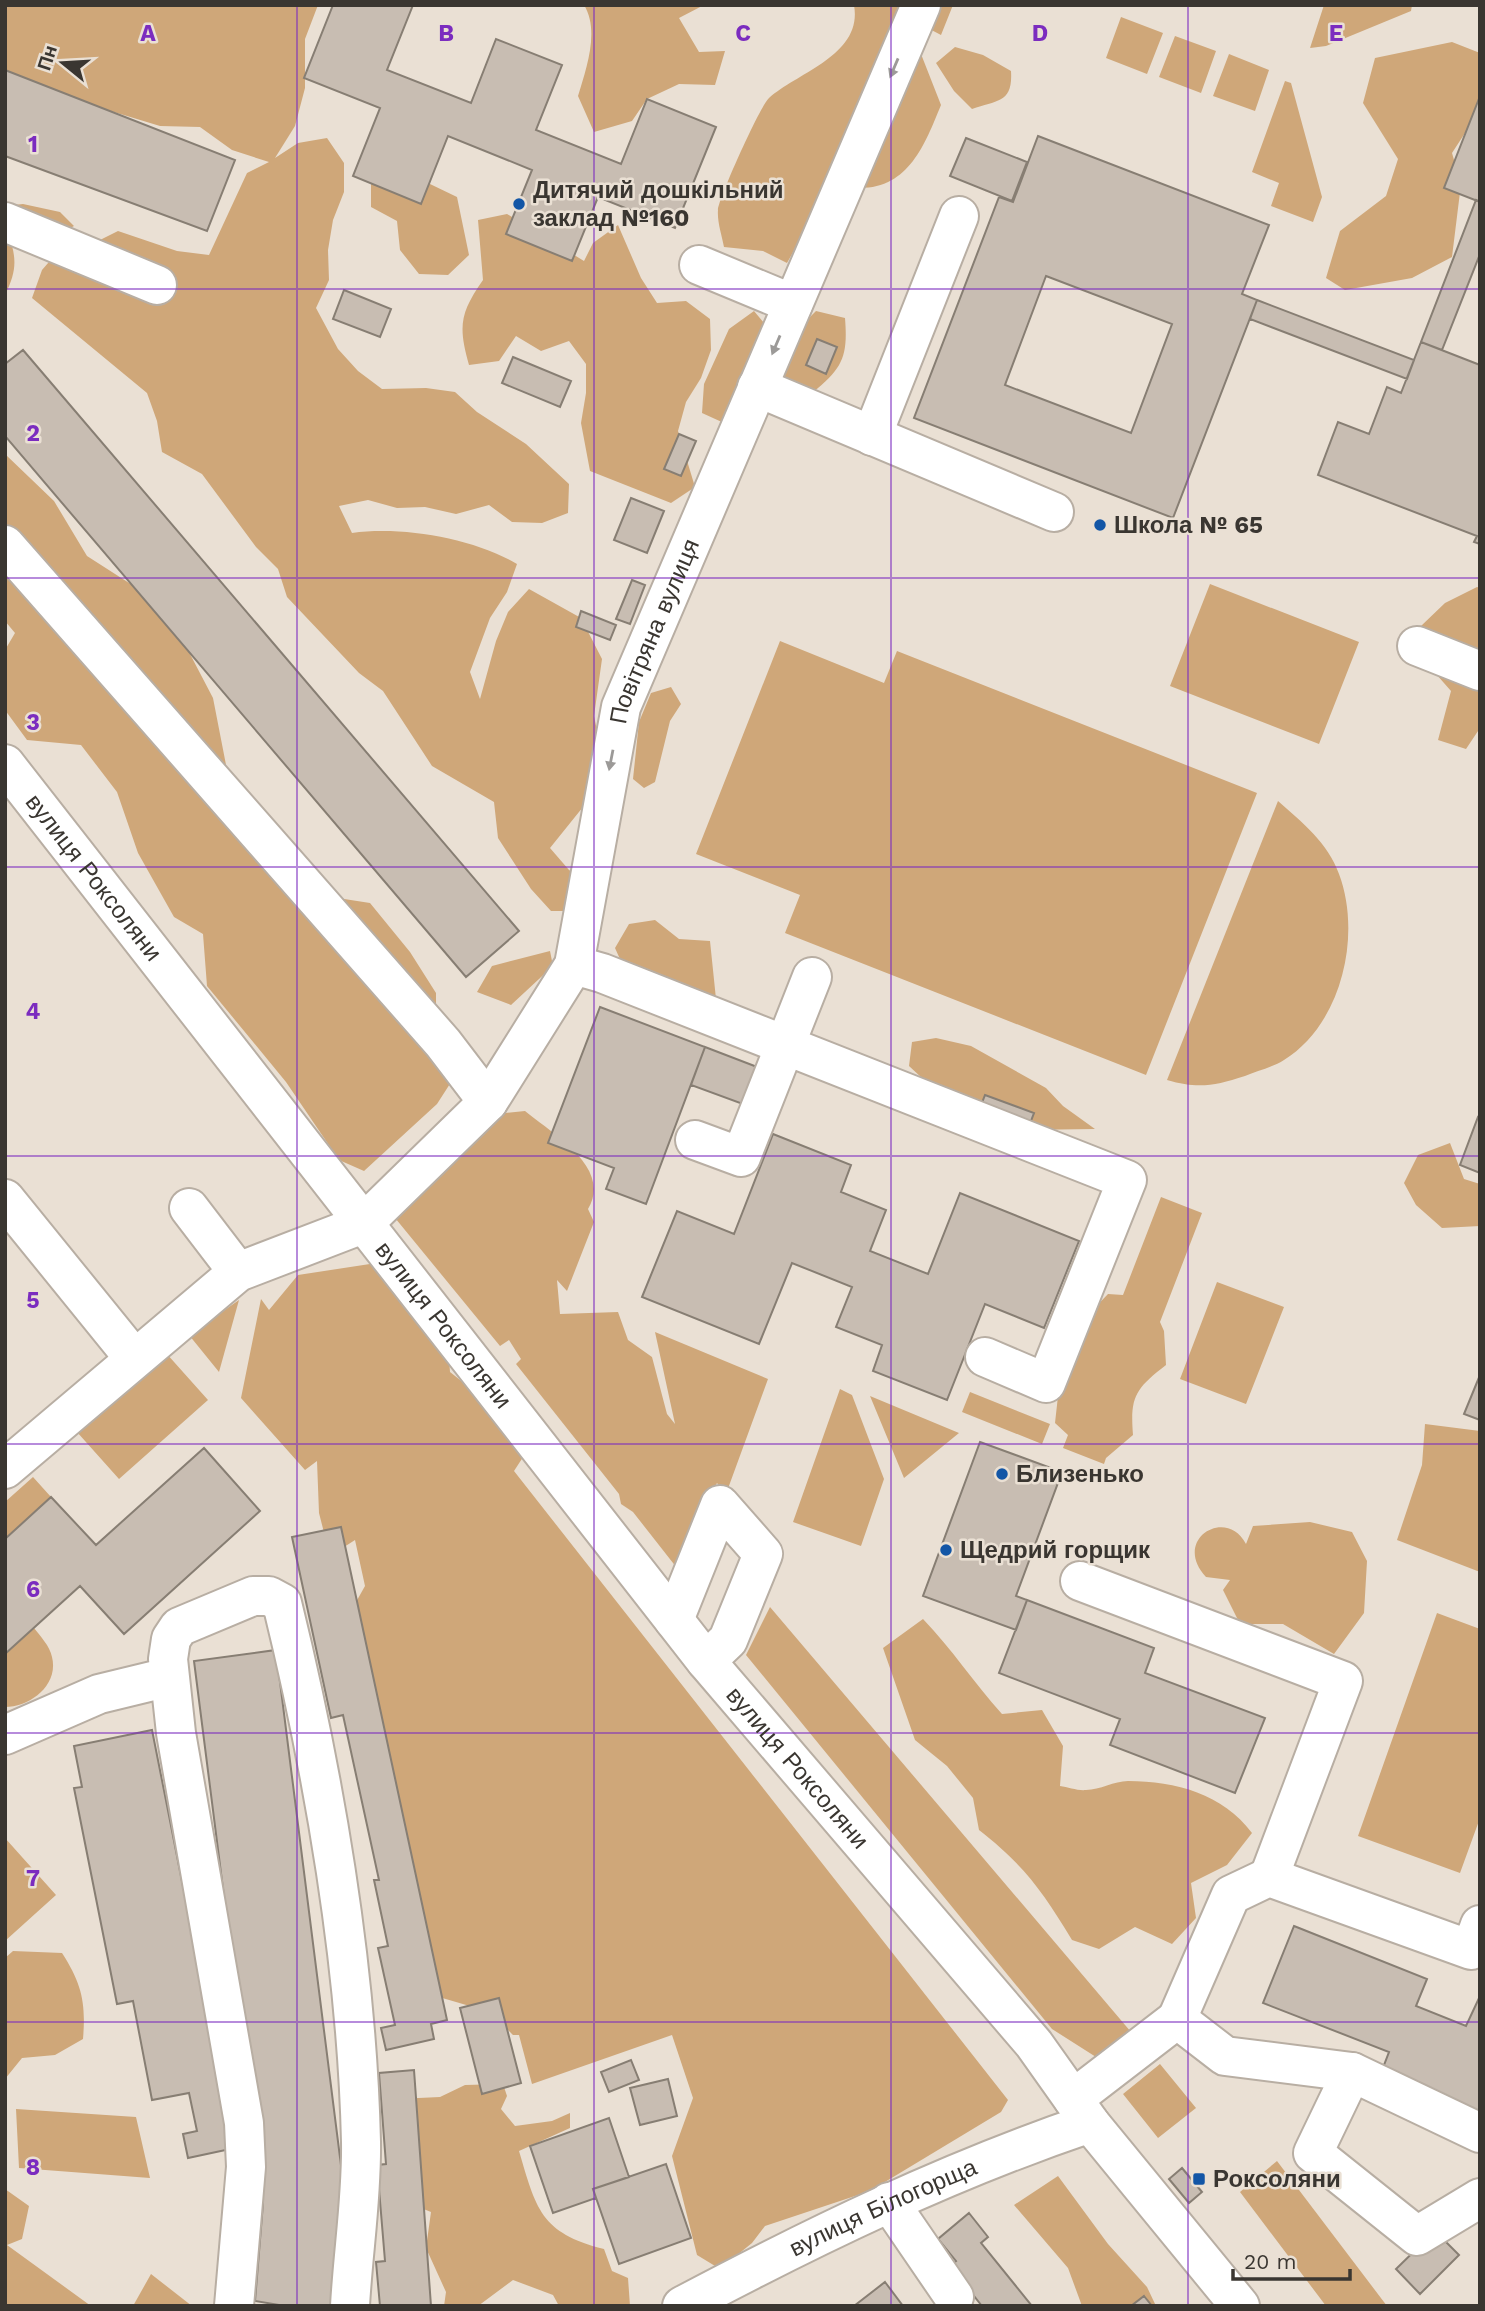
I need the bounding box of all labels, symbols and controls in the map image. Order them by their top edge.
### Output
text: A [140,20,156,47]
text: B [438,20,454,47]
text: C [735,20,751,47]
text: D [1032,20,1048,47]
text: E [1329,20,1343,47]
north arrow [28,28,98,98]
text: Пн [32,42,62,73]
one-way arrow [888,58,900,78]
text: 1 [28,131,38,158]
place label: Дитячий дошкільний заклад №160 [533,176,784,232]
marker: Дитячий дошкільний заклад №160 [511,196,527,212]
one-way arrow [770,335,781,356]
text: 2 [26,420,40,447]
place label: Школа № 65 [1114,511,1263,539]
marker: Школа № 65 [1092,517,1108,533]
street label: Повітряна вулиця [604,535,705,726]
text: 3 [26,709,40,736]
one-way arrow [605,749,616,771]
street label: вулиця Роксоляни [20,788,167,966]
text: 4 [26,998,41,1025]
street label: вулиця Роксоляни [370,1236,517,1414]
text: 5 [26,1287,40,1314]
place label: Близенько [1016,1460,1144,1488]
marker: Близенько [994,1466,1010,1482]
place label: Щедрий горщик [960,1536,1151,1564]
marker: Щедрий горщик [938,1542,954,1558]
text: 6 [26,1576,40,1603]
street label: вулиця Роксоляни [720,1681,874,1854]
text: 7 [26,1865,40,1892]
street label: вулиця Білогорща [785,2153,981,2262]
text: 8 [26,2154,40,2181]
place label: Роксоляни [1213,2165,1341,2193]
marker: Роксоляни [1191,2171,1207,2187]
scale bar [1233,2238,1350,2282]
text: 20 m [1244,2249,1296,2274]

